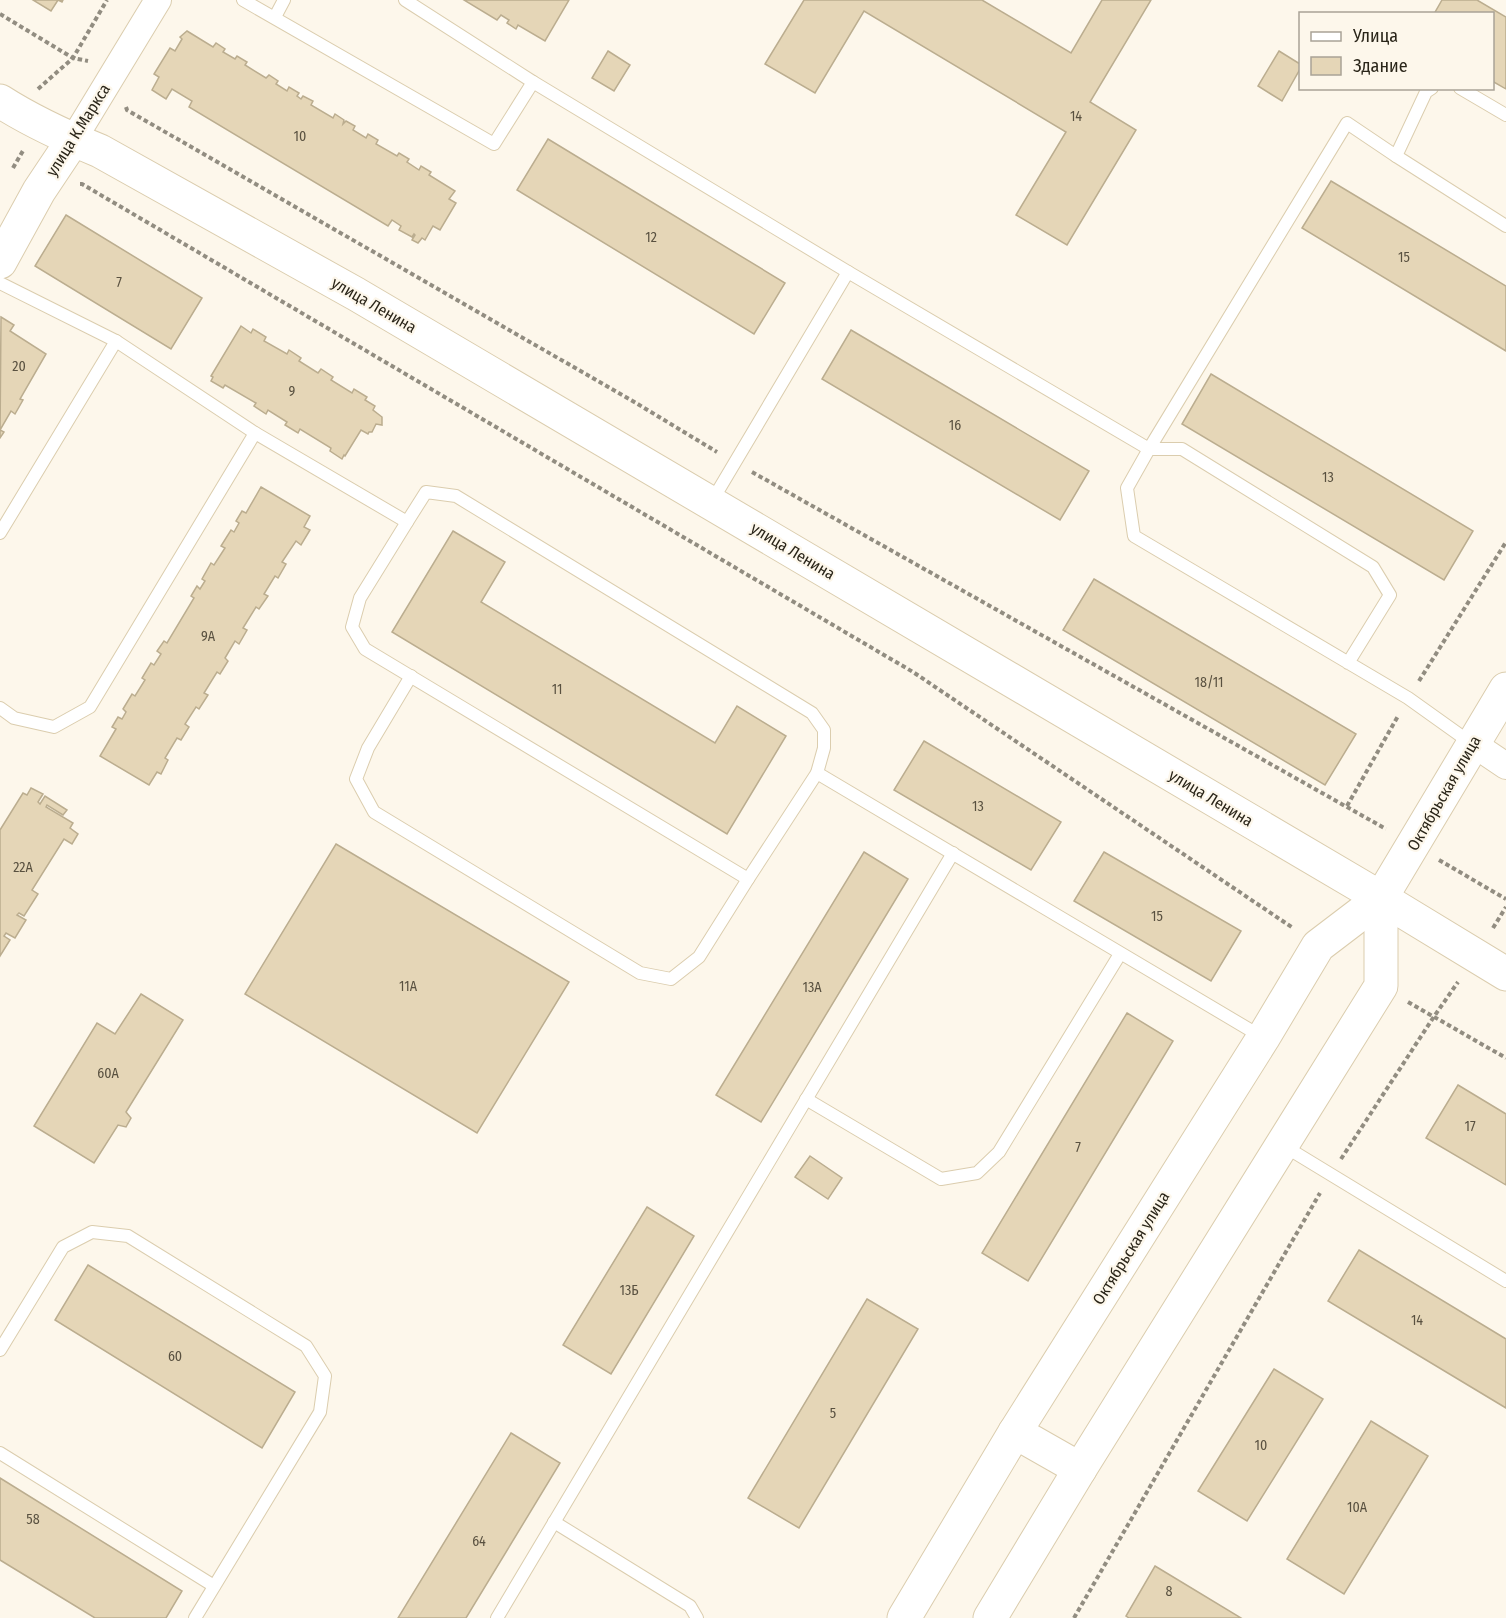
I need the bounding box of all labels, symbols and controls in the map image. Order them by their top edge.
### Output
legend [1299,12,1494,90]
text: Улица [1352,25,1398,47]
text: Здание [1353,55,1408,77]
street label: улица К.Маркса [42,80,114,180]
house number: 14 [1070,108,1082,125]
house number: 10 [294,128,306,145]
house number: 12 [645,229,657,246]
house number: 15 [1398,249,1410,266]
street label: улица Ленина [328,273,420,337]
house number: 7 [116,274,122,291]
house number: 20 [12,358,26,375]
house number: 9 [289,383,296,400]
house number: 16 [949,417,961,434]
house number: 13 [1322,469,1334,486]
street label: улица Ленина [748,518,839,584]
house number: 9А [201,628,216,645]
house number: 18/11 [1195,674,1223,691]
house number: 11 [552,681,562,698]
street label: Октябрьская улица [1403,732,1485,854]
street label: улица Ленина [1166,765,1257,831]
house number: 13 [972,798,984,815]
house number: 22А [13,859,33,876]
house number: 15 [1151,908,1163,925]
house number: 11А [399,978,418,995]
house number: 13А [802,979,822,996]
house number: 60А [97,1065,119,1082]
house number: 17 [1464,1118,1476,1135]
house number: 7 [1075,1139,1081,1156]
street label: Октябрьская улица [1089,1188,1173,1308]
house number: 13Б [619,1282,639,1299]
house number: 14 [1411,1312,1423,1329]
house number: 60 [168,1348,182,1365]
house number: 5 [830,1405,836,1422]
house number: 10 [1255,1437,1267,1454]
house number: 10А [1347,1499,1368,1516]
house number: 58 [26,1511,40,1528]
house number: 64 [472,1533,486,1550]
house number: 8 [1166,1583,1173,1600]

